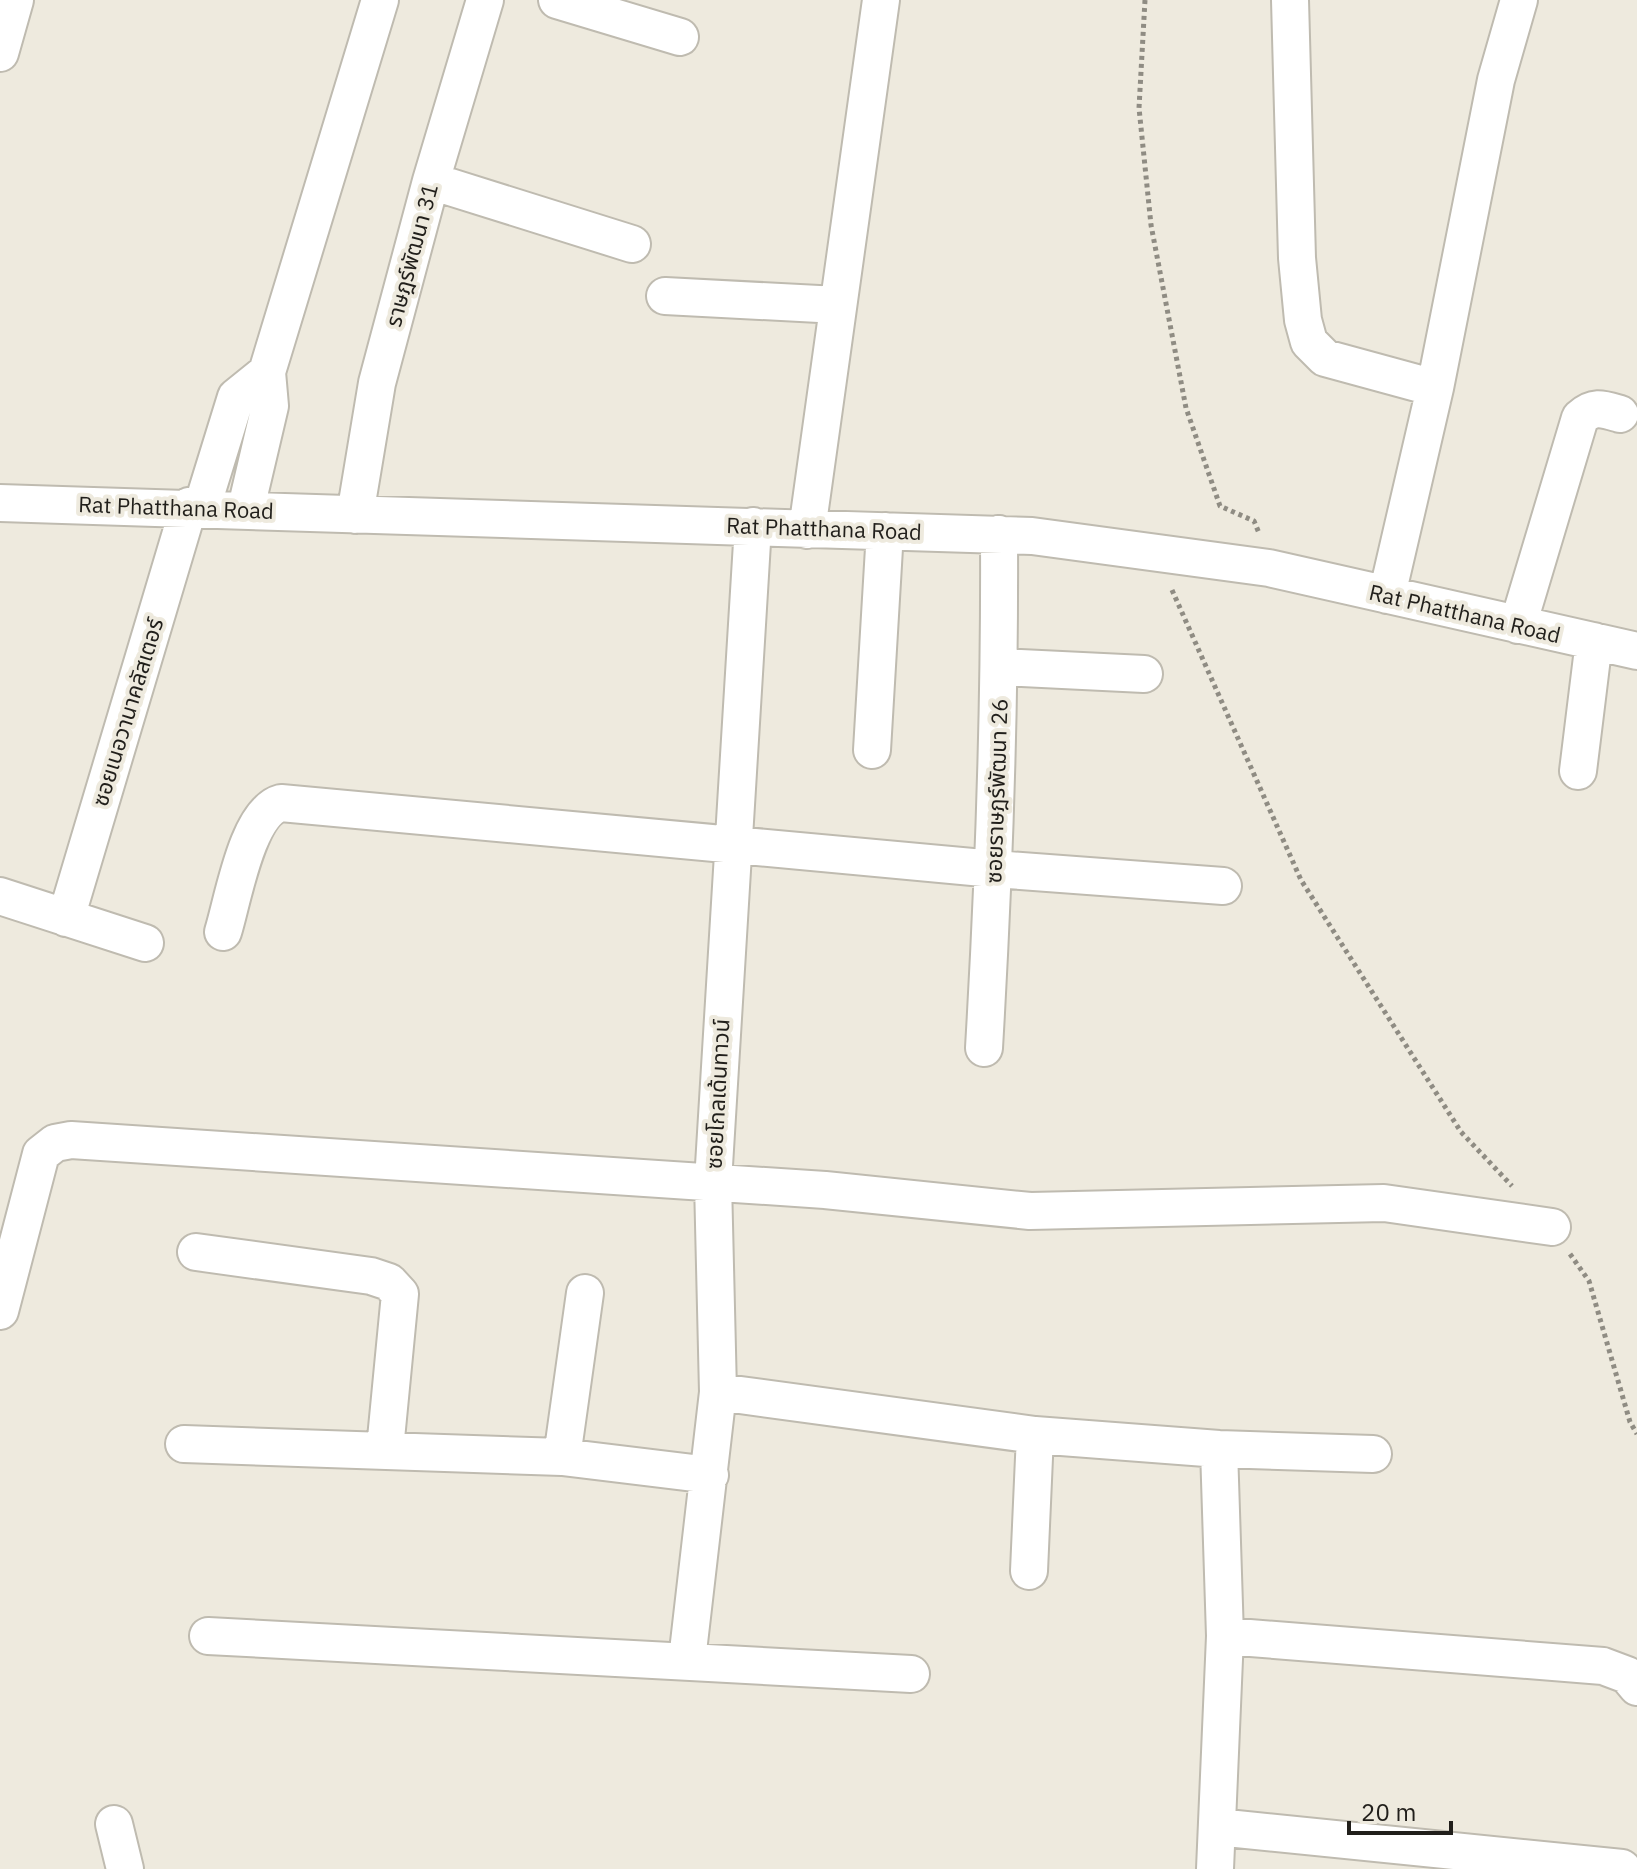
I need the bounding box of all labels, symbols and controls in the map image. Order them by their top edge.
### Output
street label: ราษฎร์พัฒนา 31 [378,180,444,330]
street label: Rat Phatthana Road [78,489,274,525]
street label: Rat Phatthana Road [726,510,922,546]
street label: Rat Phatthana Road [1366,577,1564,649]
street label: ซอยเนอวานาคลัสเตอร์ [85,614,170,809]
street label: ซอยราษฎร์พัฒนา 26 [978,698,1014,884]
street label: ซอยโกลเด้นทาวน์ [699,1018,735,1170]
scale bar [1349,1785,1451,1835]
text: 20 m [1361,1796,1416,1828]

